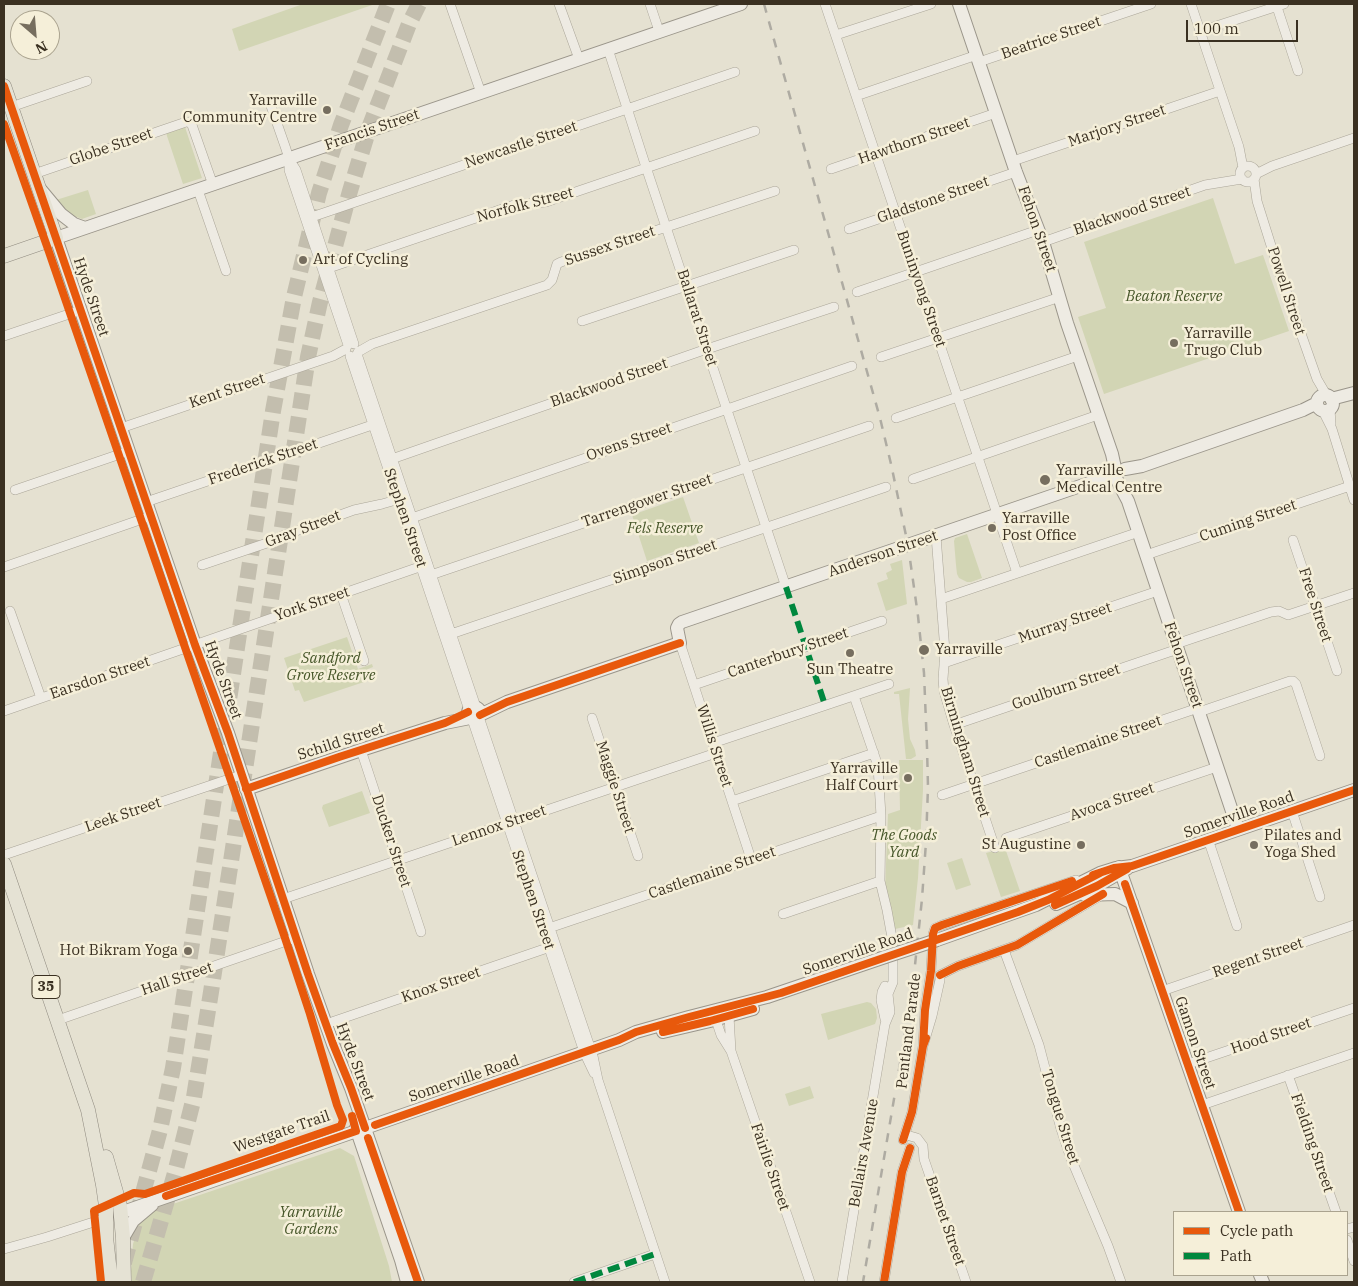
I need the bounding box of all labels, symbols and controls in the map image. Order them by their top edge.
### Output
north arrow [10,10,60,60]
scale bar [1188,10,1300,42]
street label: Beatrice Street [999,13,1103,63]
text: 100 m [1194,19,1239,38]
text: N [32,37,50,58]
place label: Yarraville Community Centre [183,92,317,127]
street label: Marjory Street [1066,101,1168,151]
marker: Yarraville Community Centre [321,104,333,116]
street label: Francis Street [322,105,422,155]
street label: Hawthorn Street [856,114,972,168]
street label: Newcastle Street [462,117,580,173]
street label: Globe Street [67,124,155,170]
street label: Gladstone Street [875,172,991,228]
street label: Norfolk Street [475,183,575,227]
street label: Blackwood Street [1071,183,1193,239]
street label: Fehon Street [1014,184,1060,274]
street label: Sussex Street [562,222,658,270]
street label: Buninyong Street [893,228,949,350]
street label: Powell Street [1263,245,1309,337]
place label: Art of Cycling [313,251,408,269]
marker: Art of Cycling [297,254,309,266]
street label: Hyde Street [69,255,113,339]
street label: Ballarat Street [673,267,721,369]
park label: Beaton Reserve [1126,288,1222,306]
place label: Yarraville Trugo Club [1184,325,1262,360]
marker: Yarraville Trugo Club [1168,337,1180,349]
street label: Blackwood Street [548,355,670,411]
street label: Kent Street [187,370,267,412]
street label: Ovens Street [584,419,674,465]
street label: Frederick Street [206,435,320,489]
place label: Yarraville Medical Centre [1056,462,1162,497]
street label: Stephen Street [380,466,430,570]
street label: Tarrengower Street [580,470,714,532]
marker: Yarraville Medical Centre [1038,473,1052,487]
street label: Cuming Street [1197,496,1299,546]
street label: Gray Street [263,506,343,552]
place label: Yarraville Post Office [1002,510,1077,545]
park label: Fels Reserve [627,520,703,538]
marker: Yarraville Post Office [986,522,998,534]
street label: Anderson Street [826,527,940,581]
street label: Simpson Street [611,536,719,588]
street label: Free Street [1294,565,1336,645]
street label: York Street [272,583,352,625]
street label: Murray Street [1016,599,1114,647]
street label: Fehon Street [1160,620,1206,710]
street label: Canterbury Street [725,624,851,682]
street label: Hyde Street [200,638,246,722]
place label: Yarraville [935,641,1003,659]
marker: Yarraville [917,643,931,657]
marker: Sun Theatre [844,647,856,659]
park label: Sandford Grove Reserve [287,650,375,685]
street label: Earsdon Street [48,652,152,704]
street label: Goulburn Street [1010,660,1122,714]
place label: Sun Theatre [807,661,893,679]
street label: Birmingham Street [937,685,993,819]
street label: Willis Street [692,702,736,790]
street label: Castlemaine Street [1032,712,1164,772]
street label: Schild Street [295,720,387,764]
street label: Maggie Street [592,739,638,835]
place label: Yarraville Half Court [825,760,898,795]
marker: Yarraville Half Court [902,772,914,784]
street label: Avoca Street [1068,779,1156,825]
street label: Somerville Road [1181,788,1297,842]
street label: Ducker Street [368,792,414,890]
street label: Leek Street [83,794,163,836]
street label: Lennox Street [450,801,548,851]
park label: The Goods Yard [871,827,937,862]
place label: Pilates and Yoga Shed [1264,827,1342,862]
place label: St Augustine [982,836,1071,854]
marker: St Augustine [1075,839,1087,851]
marker: Pilates and Yoga Shed [1248,839,1260,851]
street label: Castlemaine Street [646,843,778,903]
street label: Stephen Street [508,848,558,952]
street label: Somerville Road [800,925,916,979]
street label: Regent Street [1210,934,1306,982]
place label: Hot Bikram Yoga [60,942,178,960]
marker: Hot Bikram Yoga [182,945,194,957]
street label: Hall Street [139,958,215,1000]
street label: Knox Street [399,963,483,1007]
street label: Pentland Parade [893,972,925,1090]
road number: 35 [32,976,60,999]
street label: Gamon Street [1171,994,1219,1092]
street label: Hood Street [1228,1014,1314,1058]
street label: Hyde Street [332,1020,378,1104]
street label: Somerville Road [406,1052,522,1106]
street label: Tongue Street [1037,1067,1083,1167]
street label: Fielding Street [1287,1091,1337,1195]
street label: Bellairs Avenue [846,1097,882,1209]
street label: Westgate Trail [231,1107,333,1157]
street label: Fairlie Street [747,1121,793,1213]
street label: Barnet Street [921,1174,969,1268]
park label: Yarraville Gardens [279,1204,343,1239]
legend [1173,1211,1348,1276]
text: Cycle path [1220,1221,1293,1240]
text: Path [1220,1246,1252,1265]

